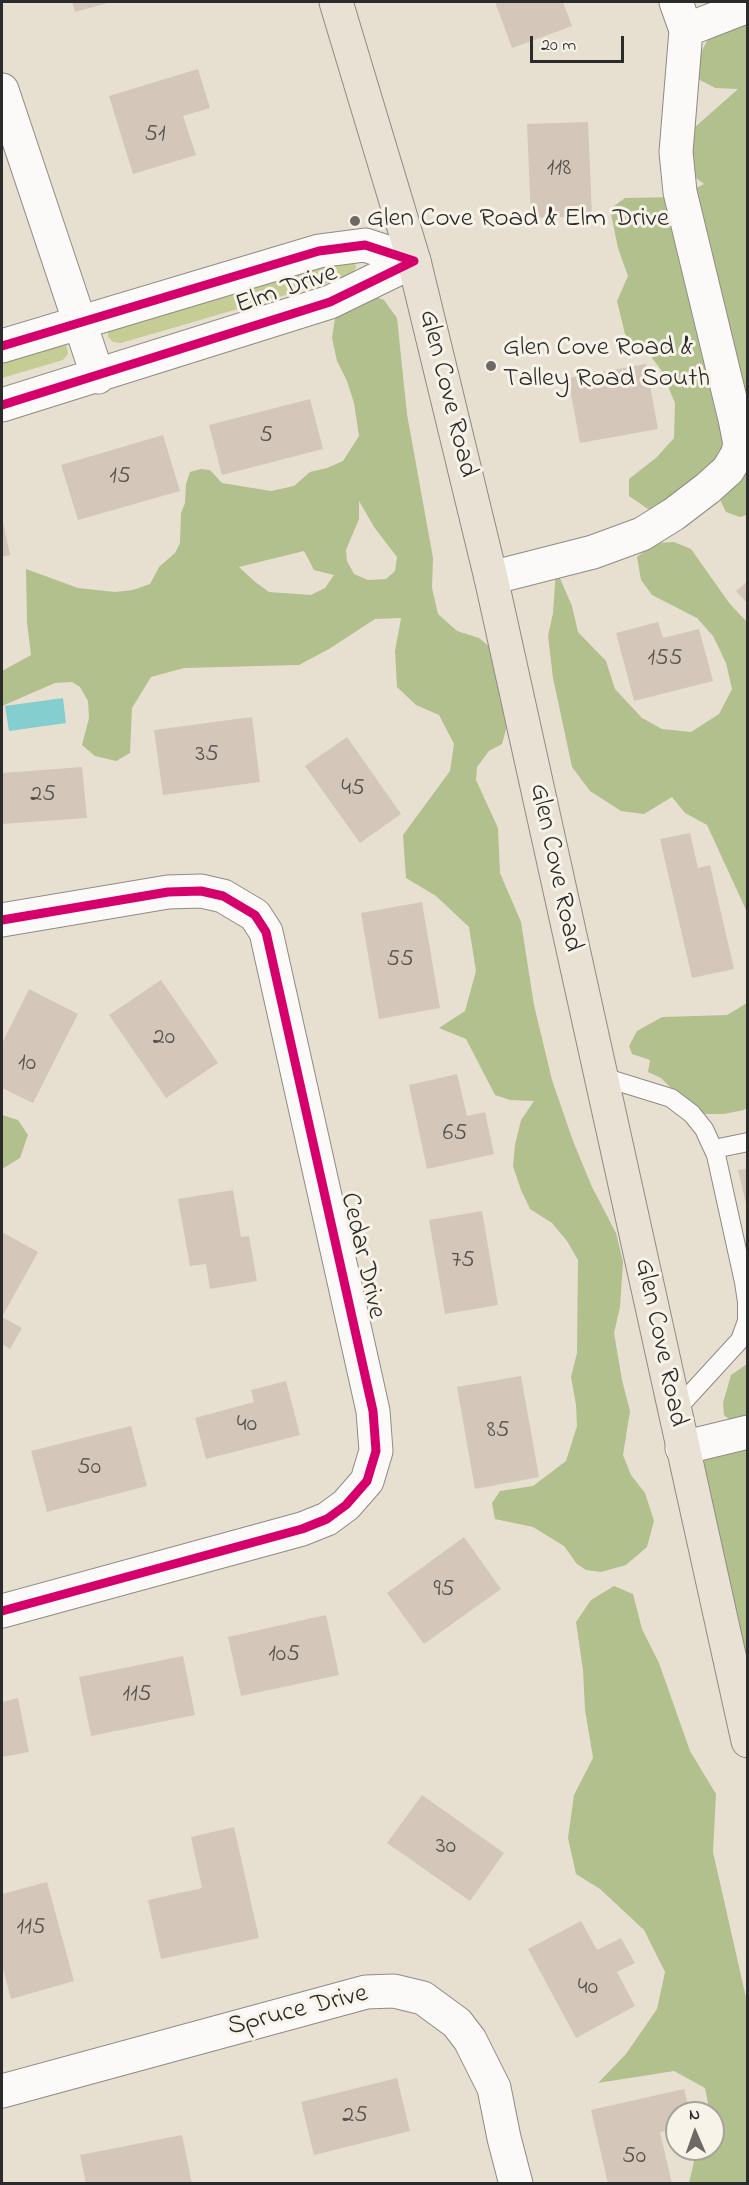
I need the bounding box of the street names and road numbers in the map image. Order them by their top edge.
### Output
street label: Elm Drive [232,259,342,323]
street label: Glen Cove Road [410,307,482,481]
street label: Glen Cove Road [520,781,588,955]
street label: Cedar Drive [331,1190,391,1322]
street label: Glen Cove Road [625,1256,693,1430]
street label: Spruce Drive [225,1979,371,2045]

